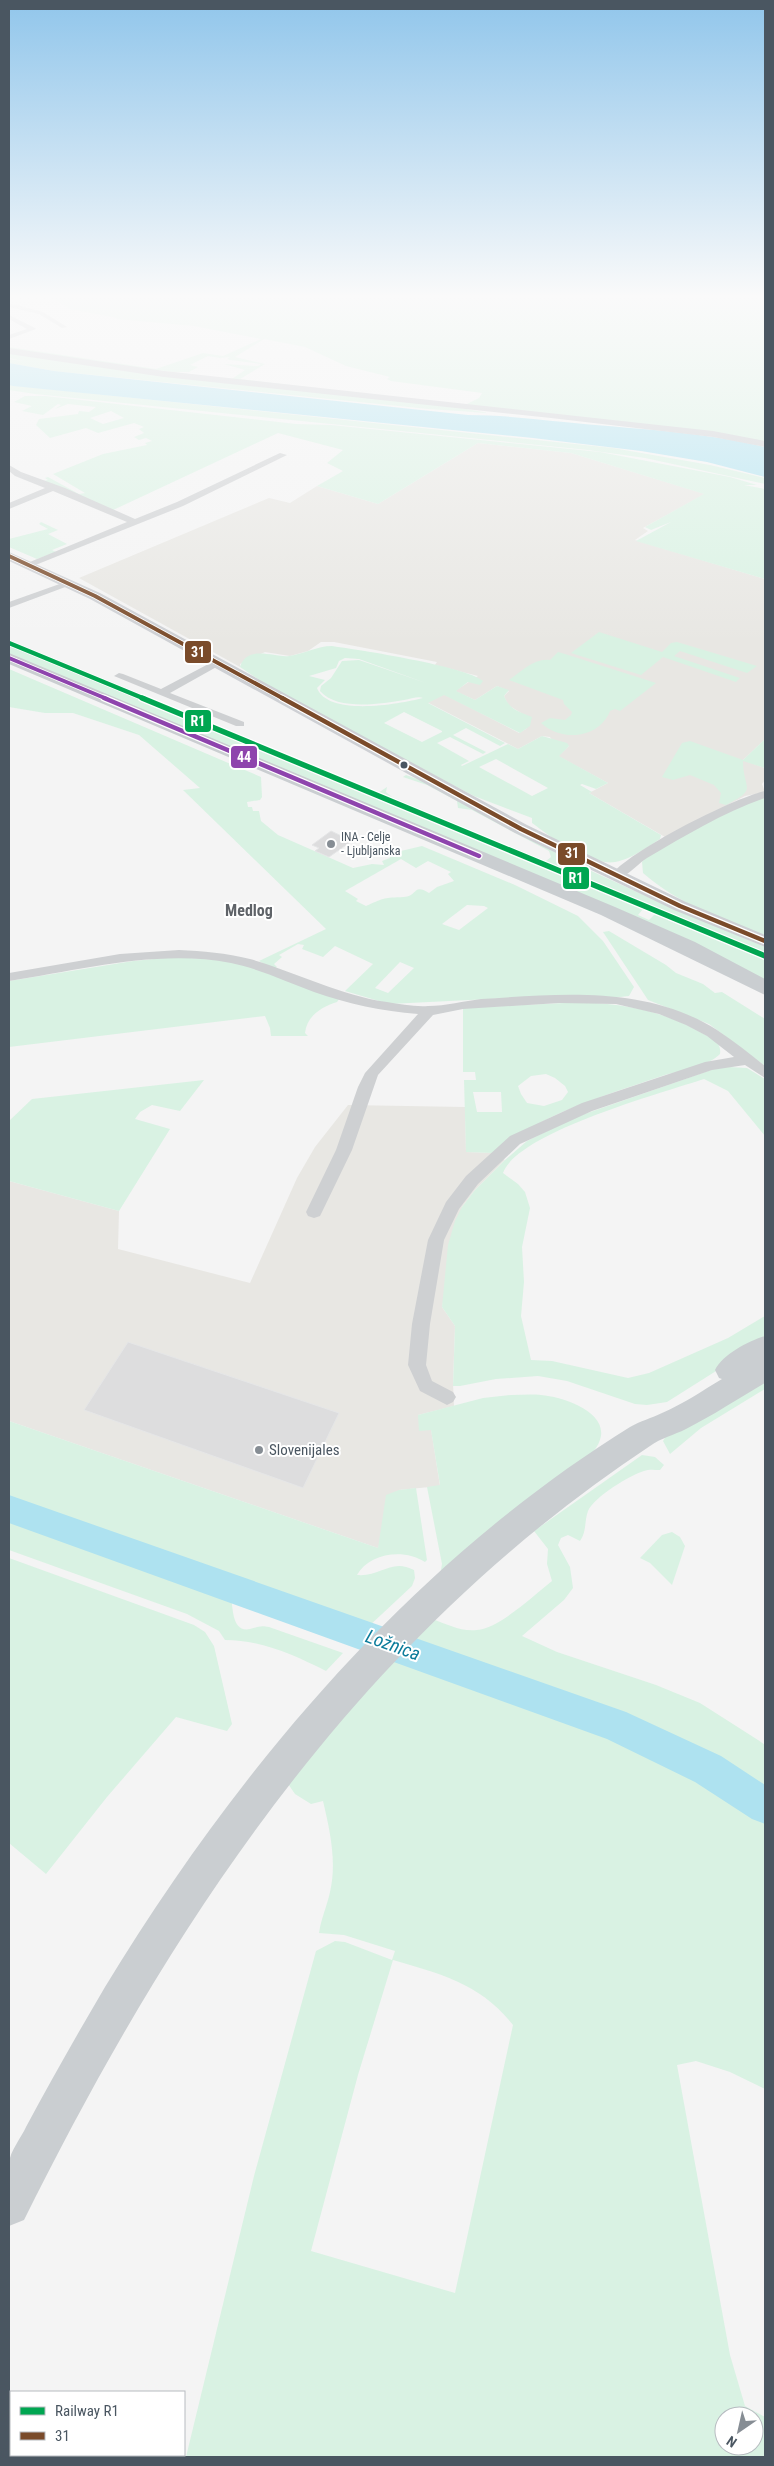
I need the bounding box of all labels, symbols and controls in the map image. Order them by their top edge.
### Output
line badge: 31 [184,640,212,664]
text: 31 [191,644,205,660]
line badge: R1 [184,709,212,733]
text: R1 [191,713,205,729]
line badge: 44 [230,745,258,769]
text: 44 [237,749,251,765]
unlabelled marker [399,760,409,770]
place label: INA - Celje - Ljubljanska [341,830,401,858]
marker: INA - Celje - Ljubljanska [325,838,337,850]
line badge: 31 [557,842,586,866]
text: 31 [565,845,579,861]
line badge: R1 [562,866,590,890]
text: R1 [569,870,583,886]
district label: Medlog [225,901,273,920]
place label: Slovenijales [269,1441,340,1459]
marker: Slovenijales [253,1444,265,1456]
water label: Ložnica [363,1625,423,1665]
legend [10,2391,185,2456]
text: Railway R1 [55,2402,119,2420]
north arrow [714,2406,764,2456]
text: 31 [55,2427,70,2445]
text: N [724,2433,740,2451]

